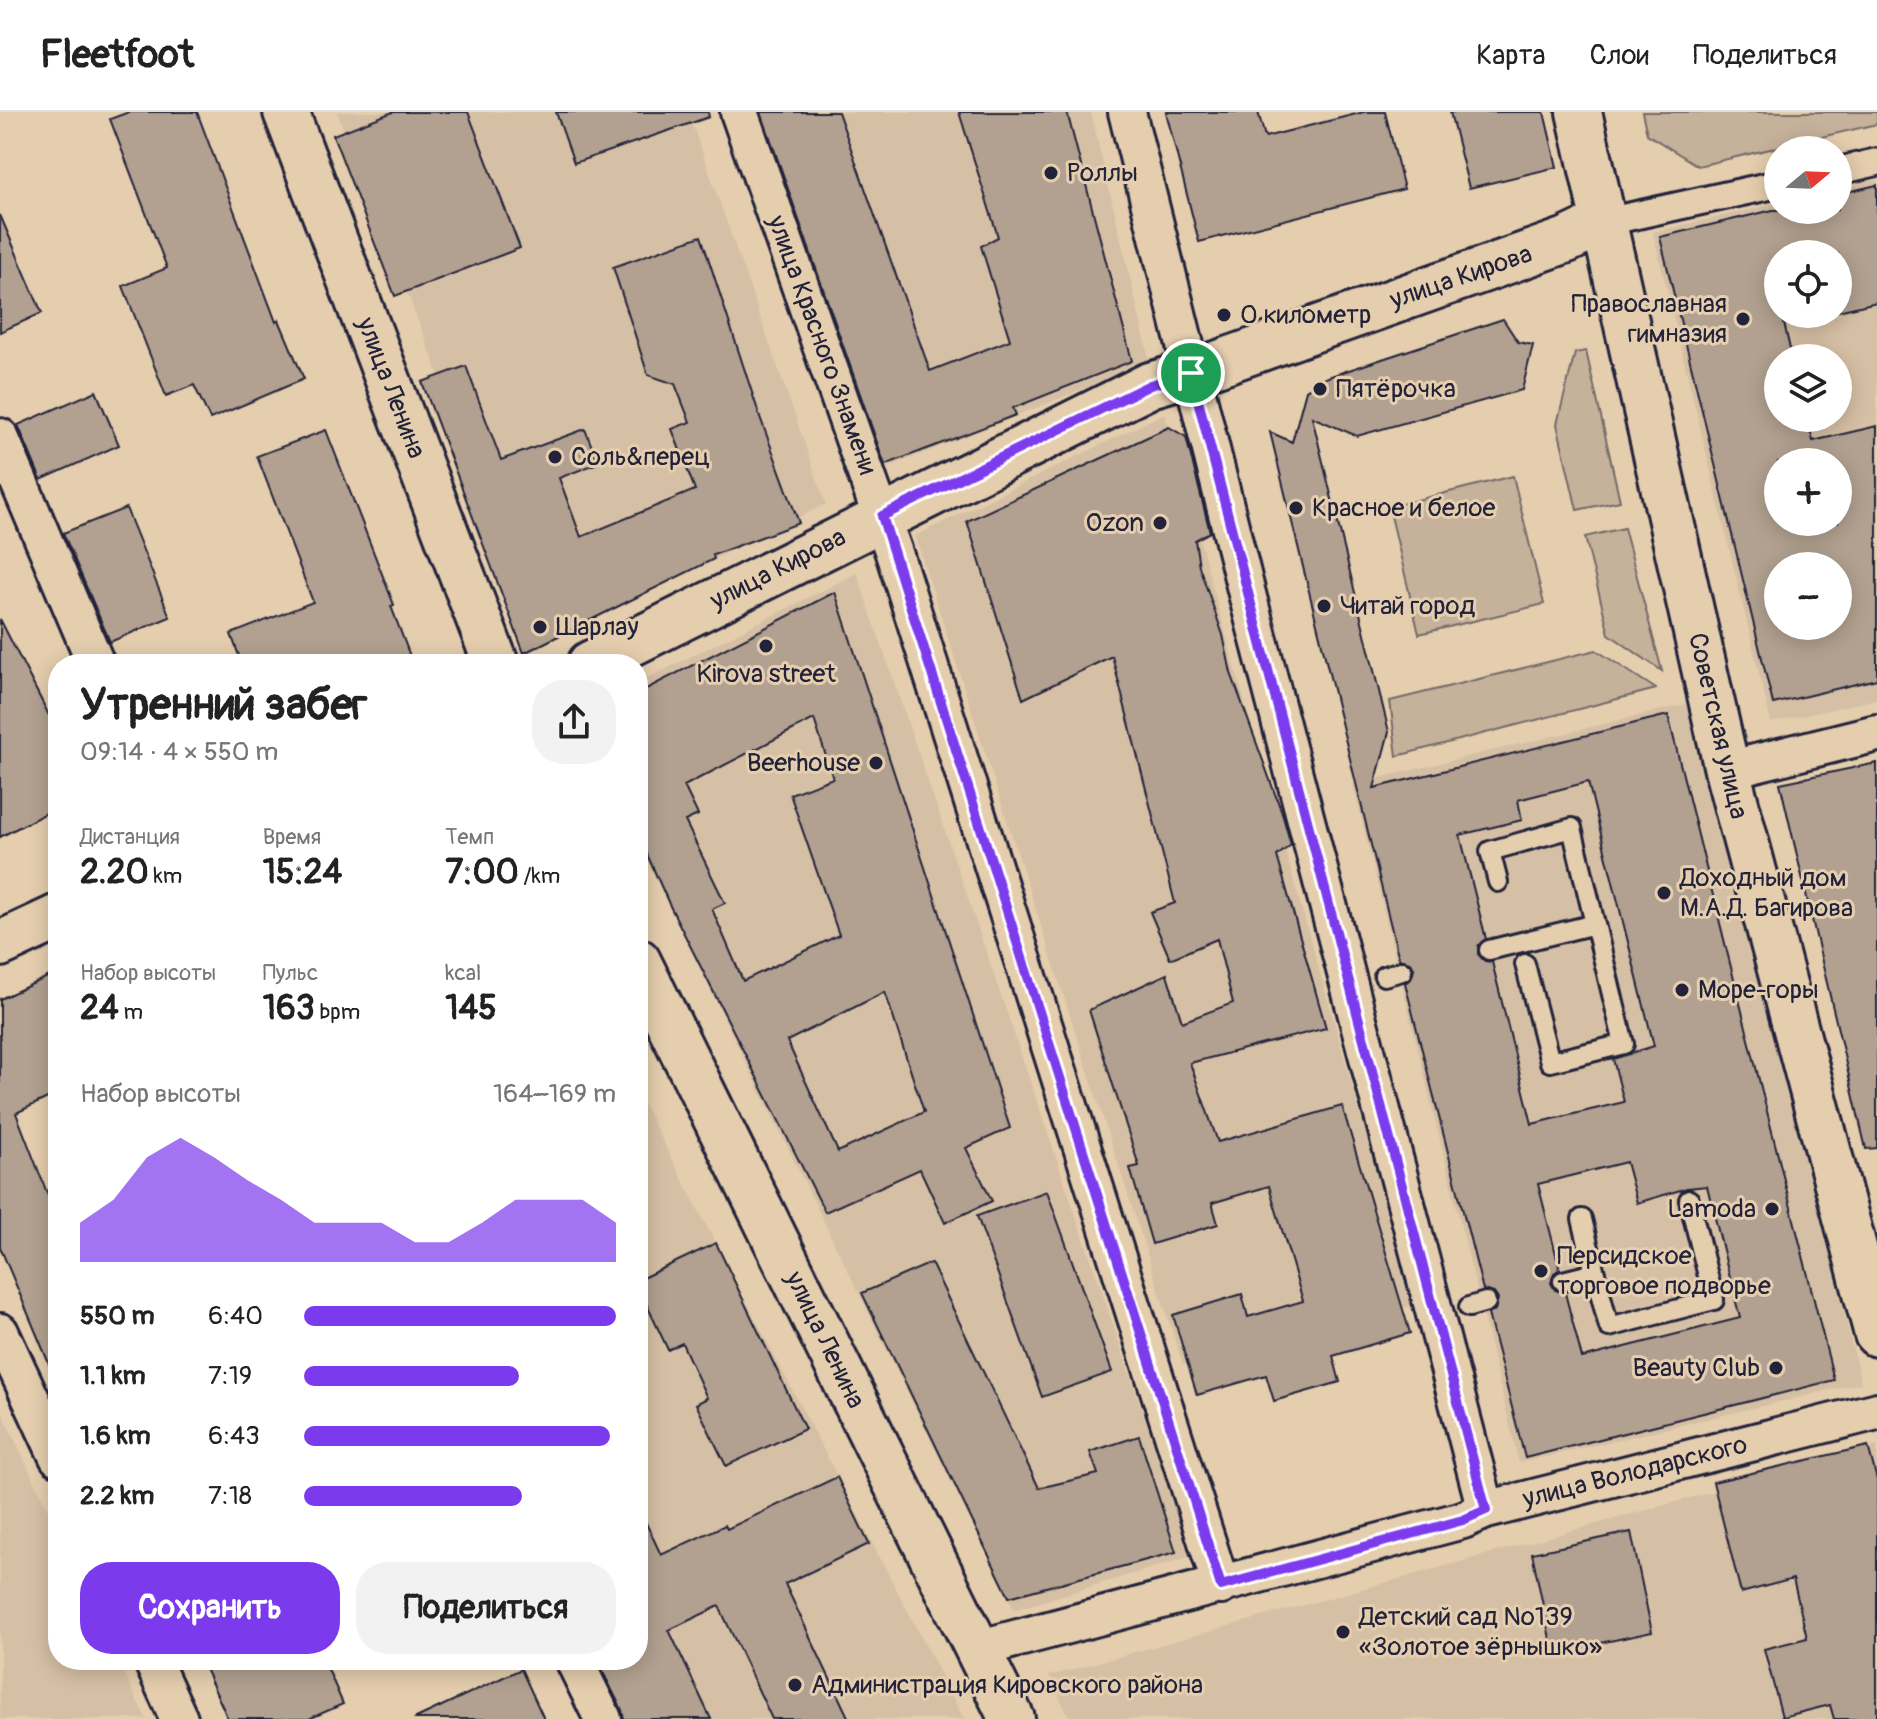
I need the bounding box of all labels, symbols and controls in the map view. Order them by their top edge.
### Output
text: Fleetfoot [40,31,194,79]
text: Карта [1476,38,1546,73]
text: Слои [1590,38,1649,73]
text: Поделиться [1693,38,1837,73]
north arrow [1764,136,1852,224]
map controls [1764,136,1852,640]
place label: Роллы [1067,157,1138,189]
marker: Роллы [1042,164,1060,182]
street label: улица Красного Знамени [760,210,884,479]
street label: улица Кирова [1385,238,1536,317]
button: locate [1764,240,1852,328]
place label: Православная гимназия [1571,288,1727,350]
place label: 0 километр [1240,299,1371,331]
marker: 0 километр [1215,306,1233,324]
marker: Православная гимназия [1734,310,1752,328]
street label: улица Ленина [349,312,433,463]
pin [1157,339,1225,407]
button: layers [1764,344,1852,432]
icon: arrive [1169,351,1213,395]
place label: Пятёрочка [1336,373,1456,405]
marker: Пятёрочка [1311,380,1329,398]
place label: Соль&перец [571,441,710,473]
marker: Соль&перец [546,448,564,466]
button: + [1764,448,1852,536]
place label: Красное и белое [1312,492,1496,524]
marker: Красное и белое [1287,499,1305,517]
place label: Ozon [1086,507,1144,539]
marker: Ozon [1151,514,1169,532]
street label: улица Кирова [704,521,851,617]
button: − [1764,552,1852,640]
place label: Читай город [1340,590,1475,622]
marker: Читай город [1315,597,1333,615]
place label: Шарлау [556,611,639,643]
marker: Шарлау [531,618,549,636]
street label: Советская улица [1681,630,1755,822]
marker: Kirova street [757,637,775,655]
place label: Kirova street [696,658,836,690]
text: Утренний забег [80,678,367,733]
button: share [532,680,616,764]
text: 09:14 · 4 × 550 m [80,736,278,768]
place label: Beerhouse [747,747,860,779]
marker: Beerhouse [867,754,885,772]
text: Дистанция [80,823,180,851]
text: Время [263,823,321,851]
text: Темп [445,823,494,851]
text: 2.20 [80,851,149,894]
text: 15:24 [263,851,342,894]
text: 7:00 [445,851,519,894]
text: km [149,862,182,890]
text: /km [519,862,560,890]
place label: Доходный дом М.А.Д. Багирова [1679,862,1853,924]
marker: Доходный дом М.А.Д. Багирова [1655,884,1673,902]
text: Набор высоты [80,959,216,987]
text: Пульс [263,959,318,987]
text: kcal [445,959,481,987]
place label: Море-горы [1698,974,1819,1006]
marker: Море-горы [1673,981,1691,999]
text: 24 [80,987,119,1030]
text: 163 [263,987,315,1030]
text: 145 [445,987,497,1030]
text: m [119,998,143,1026]
text: bpm [315,998,360,1026]
text: Набор высоты [80,1078,241,1110]
text: 164–169 m [493,1078,616,1110]
place label: Lamoda [1667,1193,1756,1225]
marker: Lamoda [1763,1200,1781,1218]
place label: Персидское торговое подворье [1557,1240,1771,1302]
marker: Персидское торговое подворье [1532,1262,1550,1280]
street label: улица Ленина [778,1265,872,1414]
text: 550 m [80,1300,155,1332]
text: 6:40 [208,1300,263,1332]
place label: Beauty Club [1633,1352,1760,1384]
marker: Beauty Club [1767,1359,1785,1377]
text: 1.1 km [80,1360,146,1392]
text: 7:19 [208,1360,252,1392]
text: 1.6 km [80,1420,151,1452]
text: 6:43 [208,1420,260,1452]
street label: улица Володарского [1519,1429,1751,1516]
text: 2.2 km [80,1480,154,1512]
text: 7:18 [208,1480,252,1512]
button: Сохранить [80,1562,340,1654]
button: Поделиться [356,1562,616,1654]
place label: Детский сад №139 «Золотое зёрнышко» [1358,1601,1602,1663]
marker: Детский сад №139 «Золотое зёрнышко» [1334,1623,1352,1641]
place label: Администрация Кировского района [811,1669,1203,1701]
marker: Администрация Кировского района [786,1676,804,1694]

